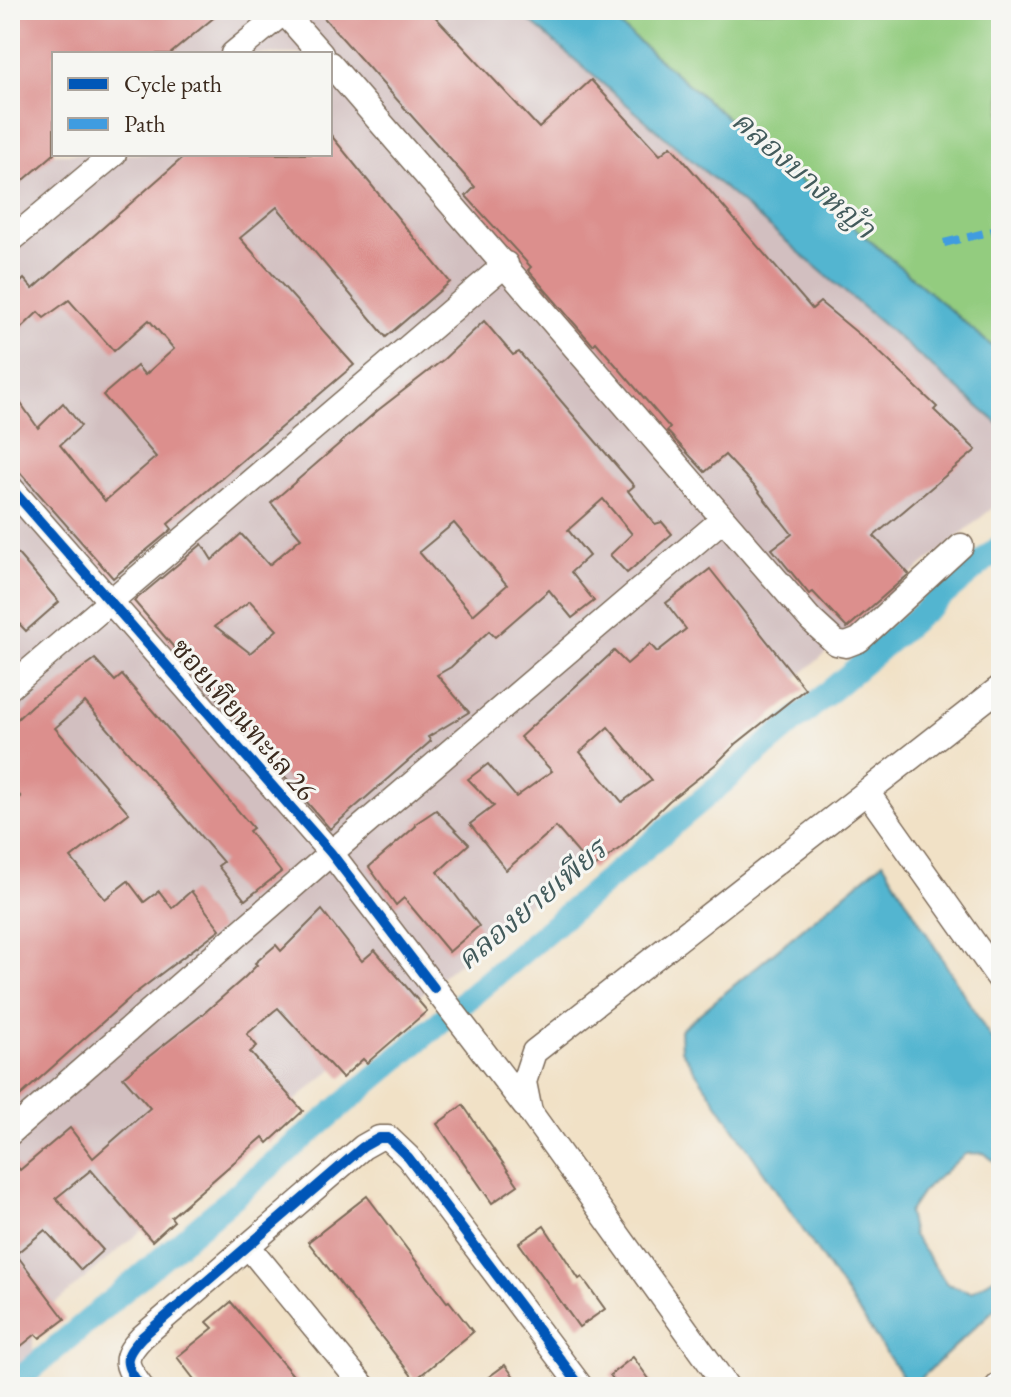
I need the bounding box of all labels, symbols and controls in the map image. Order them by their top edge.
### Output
legend [52,52,332,156]
text: Cycle path [124,68,222,99]
water label: คลองบางหญ้า [724,101,885,248]
text: Path [124,108,166,139]
street label: ซอยเทียนทะเล 26 [164,630,324,808]
water label: คลองยายเพียร [448,828,617,978]

